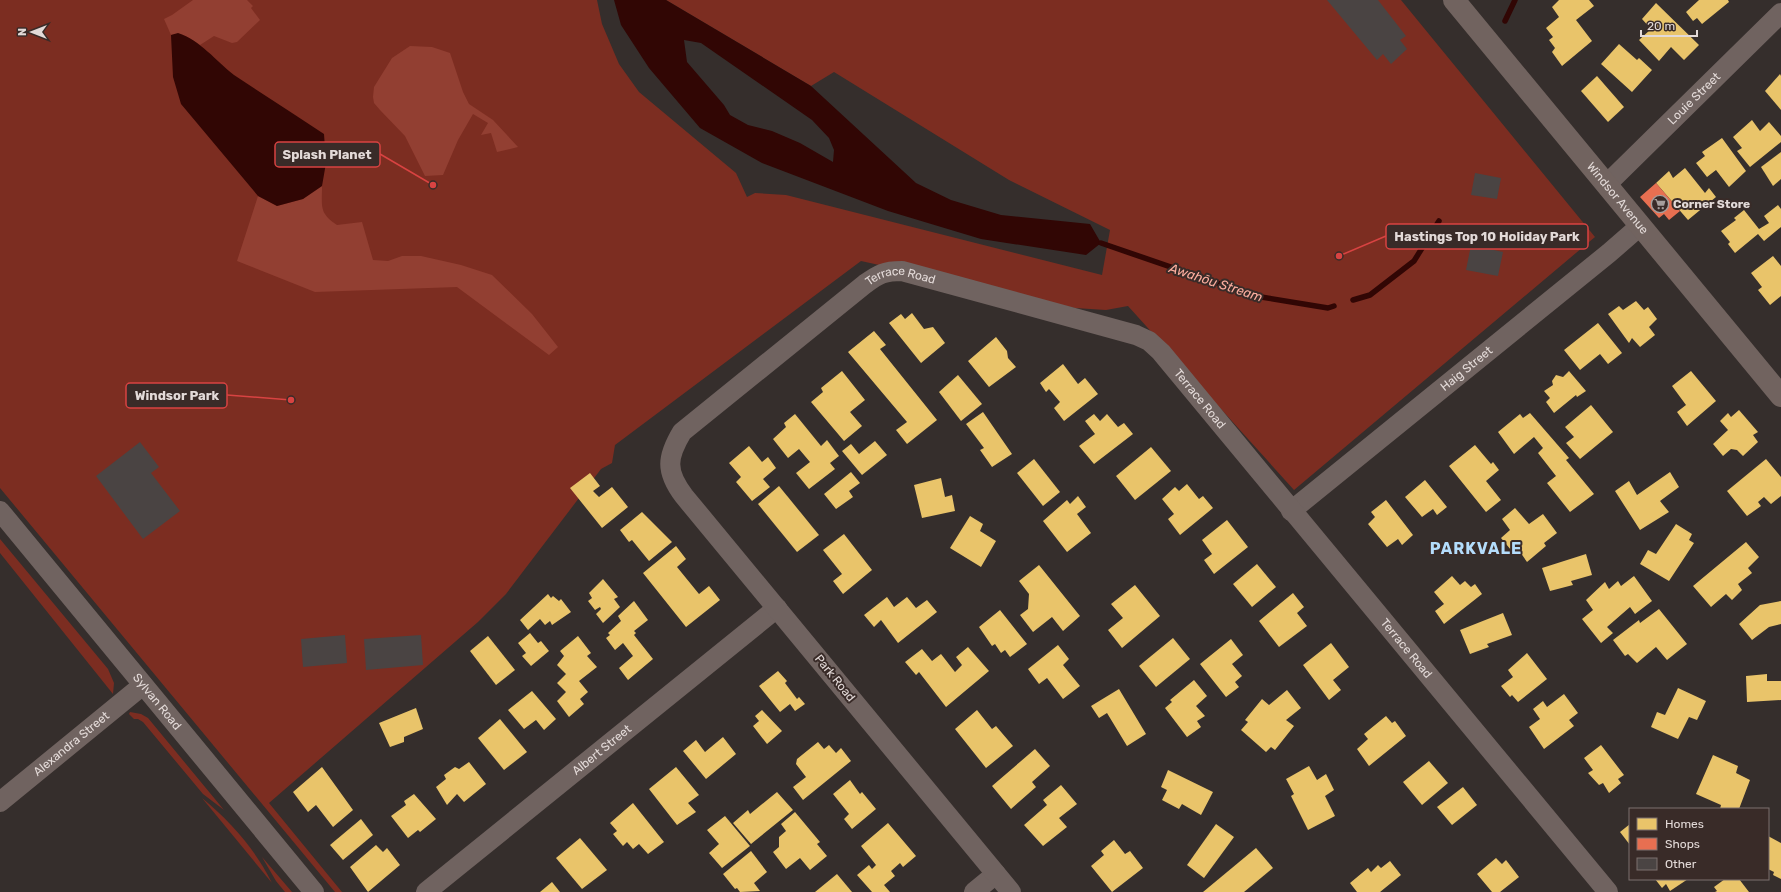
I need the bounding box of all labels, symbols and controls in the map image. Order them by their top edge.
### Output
north arrow [12,12,52,52]
scale bar [1641,12,1697,38]
text: 20 m [1647,19,1675,33]
text: N [16,28,29,36]
street label: Louie Street [1665,69,1723,127]
callout: Splash Planet [275,142,380,167]
text: Splash Planet [283,147,371,162]
street label: Windsor Avenue [1584,159,1652,237]
supermarket icon: Corner Store [1650,194,1670,214]
place label: Corner Store [1673,197,1750,211]
callout: Hastings Top 10 Holiday Park [1386,224,1588,249]
text: Hastings Top 10 Holiday Park [1394,229,1580,244]
water label: Awahōu Stream [1166,260,1264,305]
street label: Terrace Road [863,264,937,289]
street label: Haig Street [1438,343,1496,394]
street label: Terrace Road [1171,366,1228,431]
callout: Windsor Park [126,383,227,408]
text: Windsor Park [135,388,220,403]
district label: PARKVALE [1430,539,1522,558]
street label: Terrace Road [1378,616,1435,681]
street label: Park Road [812,652,858,704]
street label: Sylvan Road [130,671,184,733]
street label: Alexandra Street [30,708,112,779]
street label: Albert Street [569,722,634,778]
legend [1629,808,1769,880]
text: Homes [1665,817,1704,831]
text: Shops [1665,837,1700,851]
text: Other [1665,857,1697,871]

